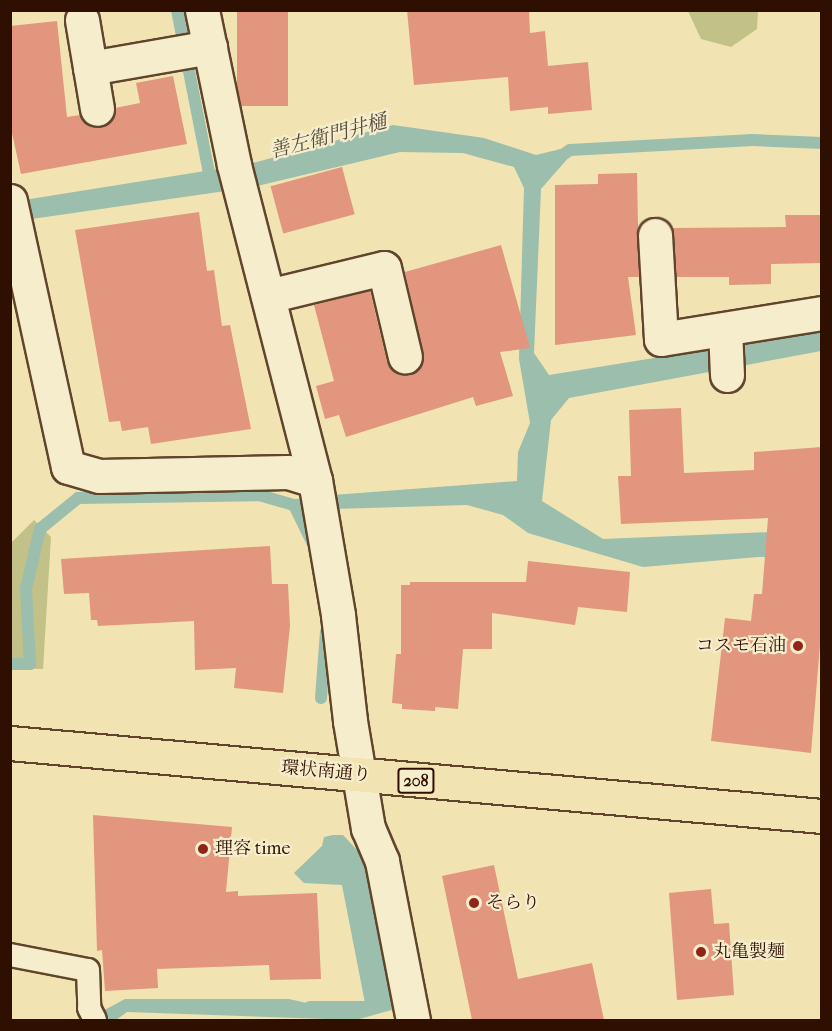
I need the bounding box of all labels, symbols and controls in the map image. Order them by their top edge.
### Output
water label: 善左衛門井樋 [267,109,389,163]
place label: コスモ石油 [696,635,786,657]
marker: コスモ石油 [791,639,805,653]
street label: 環状南通り [280,757,372,787]
road number: 208 [396,768,436,794]
place label: 理容 time [215,838,290,860]
marker: 理容 time [196,842,210,856]
place label: そらり [486,892,540,914]
marker: そらり [467,896,481,910]
place label: 丸亀製麺 [713,941,785,963]
marker: 丸亀製麺 [694,945,708,959]

